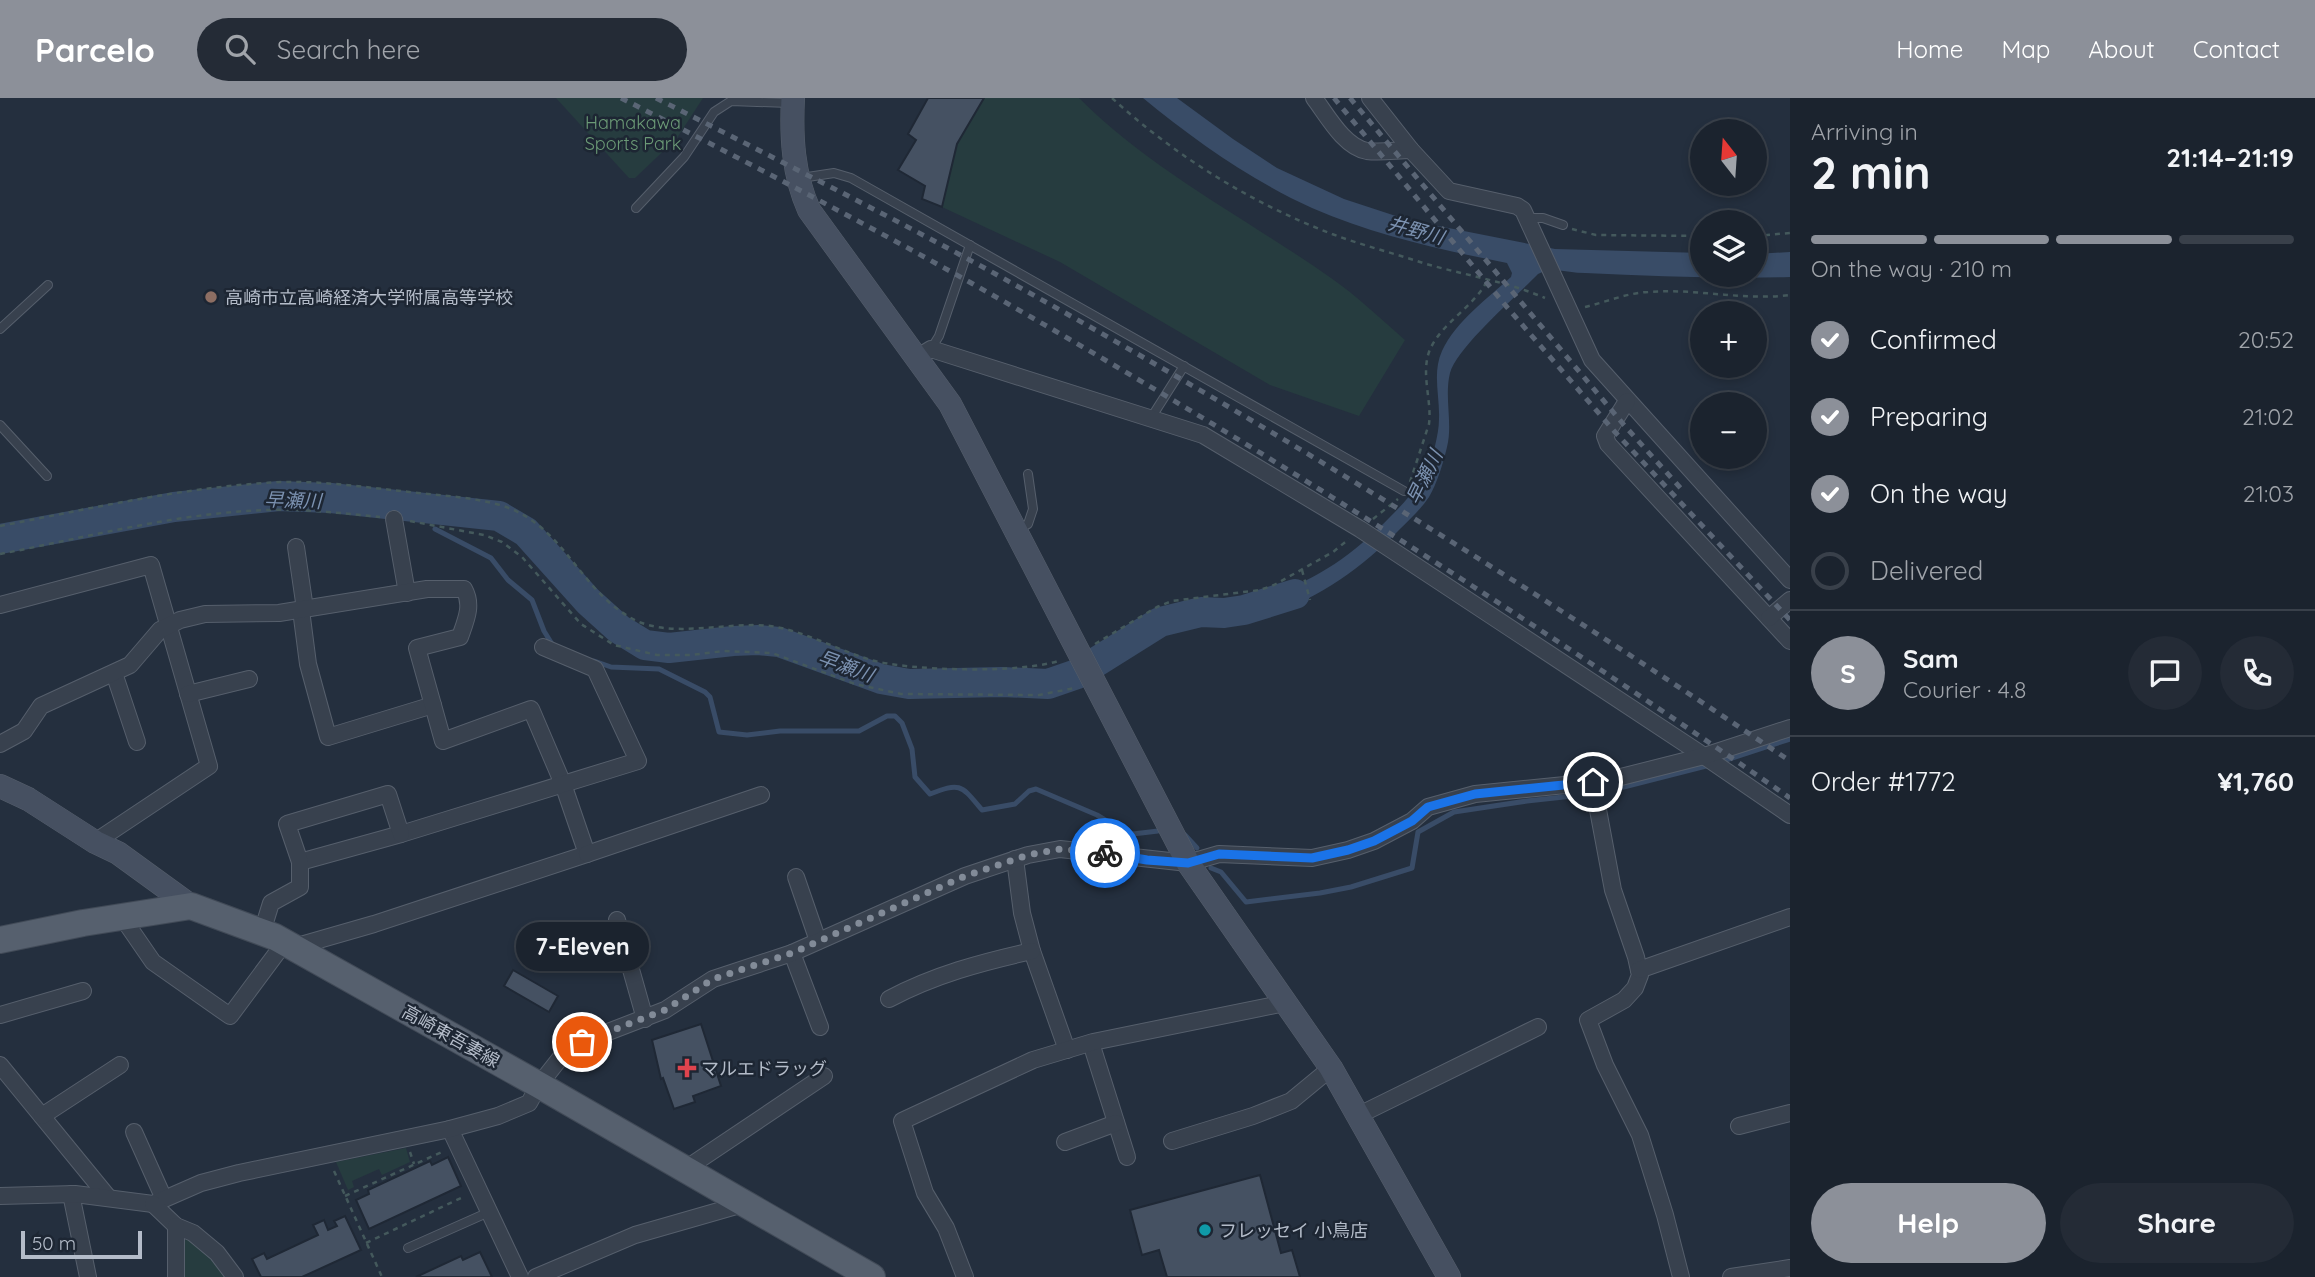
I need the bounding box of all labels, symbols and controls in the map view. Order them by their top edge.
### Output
search box [197,18,687,81]
text: Parcelo [35,29,155,70]
icon: search [221,30,259,68]
text: Search here [277,33,420,66]
text: Home [1896,34,1963,64]
text: Map [2001,34,2050,64]
text: About [2088,34,2155,64]
text: Contact [2193,34,2280,64]
park label: Hamakawa Sports Park [585,111,681,155]
text: Arriving in [1811,117,1918,146]
north arrow [1690,119,1768,196]
map controls [1690,119,1767,469]
text: 21:14–21:19 [2166,141,2294,174]
text: 2 min [1811,143,1931,201]
button: layers [1690,210,1767,287]
water label: 井野川 [1385,211,1449,250]
text: On the way · 210 m [1811,254,2012,283]
place label: 高崎市立高崎経済大学附属高等学校 [225,286,513,309]
marker: 高崎市立高崎経済大学附属高等学校 [203,289,219,305]
button: + [1690,301,1767,378]
icon: check [1811,321,1849,359]
text: Confirmed [1870,323,1997,356]
text: 20:52 [2238,325,2294,354]
button: − [1690,392,1767,469]
icon: check [1811,398,1849,436]
text: Preparing [1870,400,1988,433]
text: 21:02 [2242,402,2294,431]
water label: 早瀬川 [1401,444,1448,508]
icon: check [1811,475,1849,513]
text: On the way [1870,477,2008,510]
text: 21:03 [2243,479,2294,508]
water label: 早瀬川 [264,487,324,513]
text: Delivered [1870,554,1983,587]
button: chat [2128,636,2202,710]
button: phone [2220,636,2294,710]
text: Sam [1903,642,1959,675]
water label: 早瀬川 [815,645,879,688]
text: S [1840,657,1856,690]
text: Courier · 4.8 [1903,675,2026,704]
pin [1563,752,1623,812]
icon: home [1574,763,1612,801]
text: Order #1772 [1811,765,1956,798]
text: ¥1,760 [2217,765,2294,798]
courier [1070,818,1140,888]
icon: bike [1086,834,1124,872]
callout: 7-Eleven [516,923,648,972]
text: 7-Eleven [535,932,630,961]
street label: 高崎東吾妻線 [398,1000,504,1072]
pin [552,1012,612,1072]
icon: bag [563,1023,601,1061]
place label: マルエドラッグ [701,1057,827,1080]
marker: マルエドラッグ [679,1060,695,1076]
button: Help [1811,1183,2046,1263]
button: Share [2060,1183,2294,1263]
place label: フレッセイ 小鳥店 [1219,1219,1368,1242]
marker: フレッセイ 小鳥店 [1197,1222,1213,1238]
scale bar [21,1228,142,1260]
text: 50 m [32,1231,76,1255]

